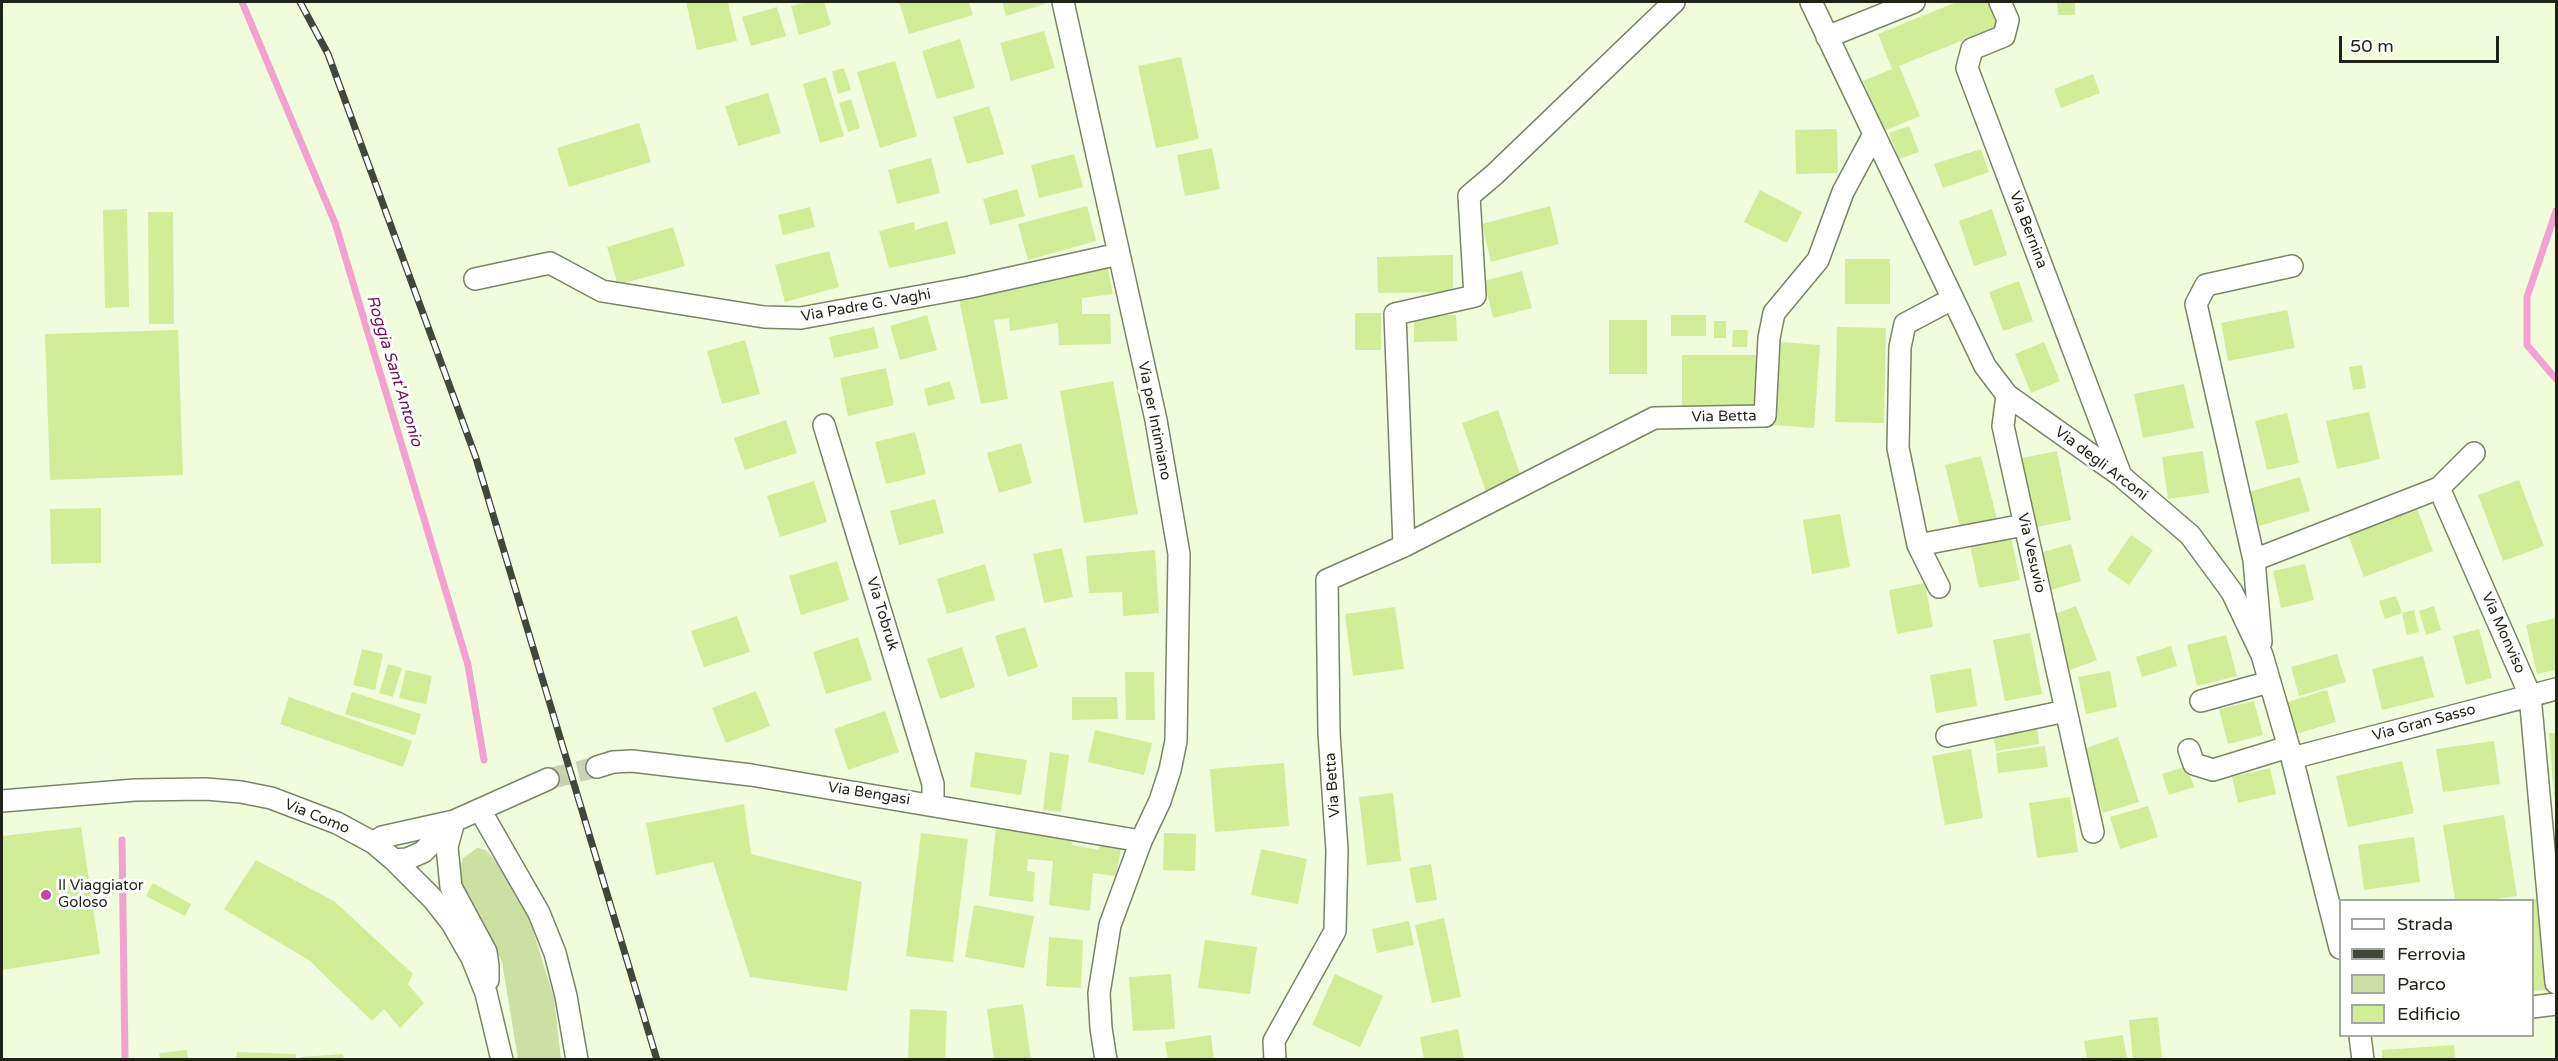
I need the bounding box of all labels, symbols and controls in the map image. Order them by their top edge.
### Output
scale bar [2342,24,2502,62]
text: 50 m [2350,35,2394,57]
street label: Via Bernina [2005,189,2051,271]
street label: Via Padre G. Vaghi [800,286,932,326]
water label: Roggia Sant'Antonio [362,293,426,449]
street label: Via per Intimiano [1134,360,1174,482]
street label: Via Betta [1691,407,1757,427]
street label: Via degli Arconi [2051,423,2151,505]
street label: Via Vesuvio [2013,511,2049,595]
street label: Via Tobruk [862,575,902,653]
street label: Via Monviso [2477,590,2529,676]
street label: Via Gran Sasso [2370,701,2478,745]
street label: Via Betta [1322,752,1344,818]
street label: Via Bengasi [827,779,911,809]
street label: Via Como [282,796,352,838]
place label: Il Viaggiator Goloso [58,877,144,912]
marker: Il Viaggiator Goloso [39,888,53,902]
legend [2339,899,2534,1037]
text: Strada [2397,913,2453,935]
text: Ferrovia [2397,943,2466,965]
text: Parco [2397,973,2446,995]
text: Edificio [2397,1003,2461,1025]

